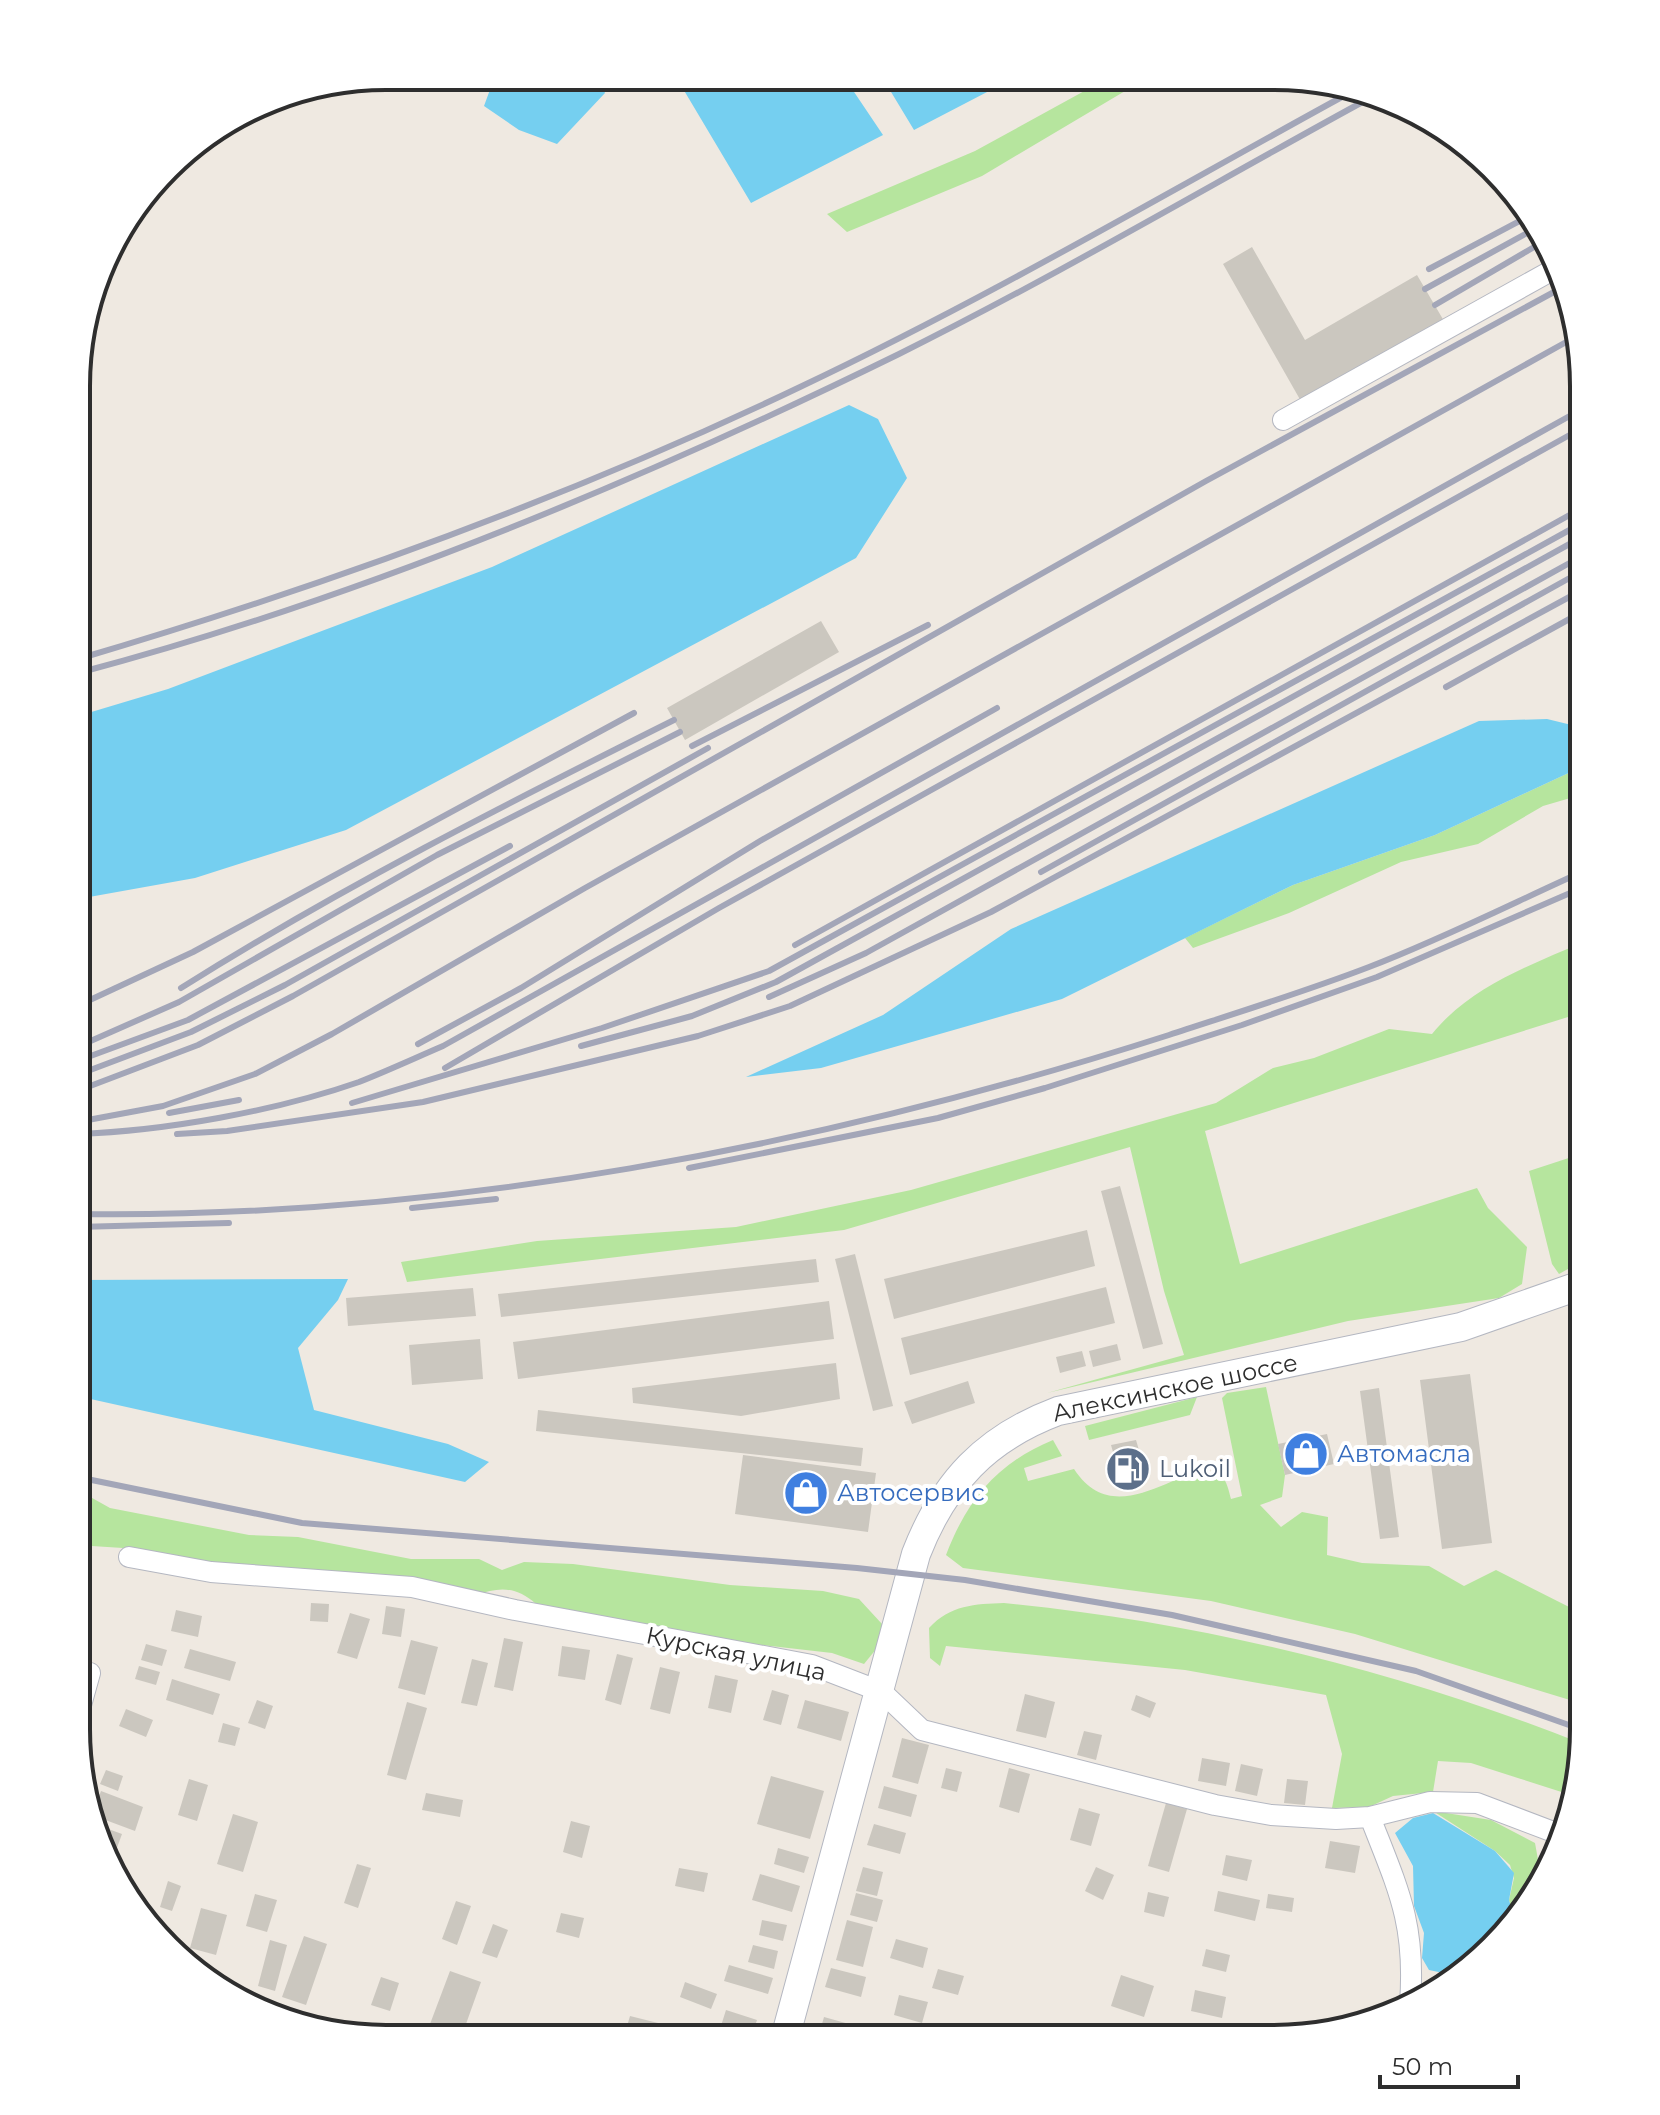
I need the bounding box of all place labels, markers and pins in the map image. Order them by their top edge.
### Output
shop icon: Автомасла [1282,1430,1330,1478]
place label: Автомасла [1337,1439,1471,1468]
fuel station icon: Lukoil [1104,1445,1152,1493]
place label: Lukoil [1159,1454,1231,1483]
shop icon: Автосервис [782,1469,830,1517]
place label: Автосервис [837,1478,985,1507]

